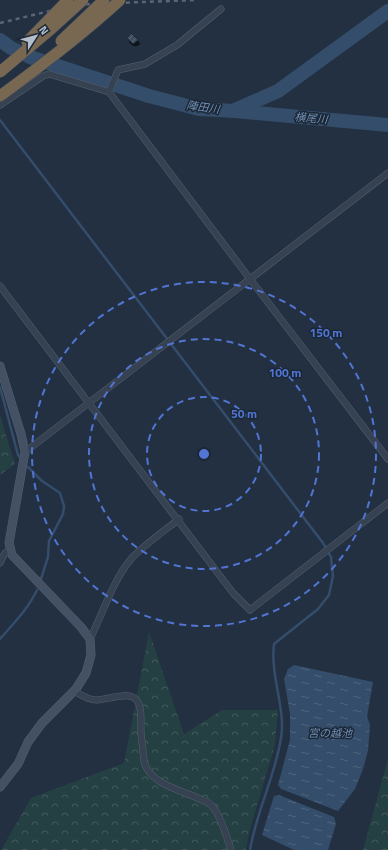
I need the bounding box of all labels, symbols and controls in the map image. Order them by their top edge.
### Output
north arrow [16,16,56,56]
text: N [35,22,53,38]
water label: 陣田川 [186,97,221,117]
water label: 横尾川 [294,109,329,127]
text: 150 m [310,323,342,342]
text: 100 m [269,363,301,382]
text: 50 m [231,404,257,423]
centre of rings [197,447,211,461]
water label: 宮の越池 [308,725,353,741]

